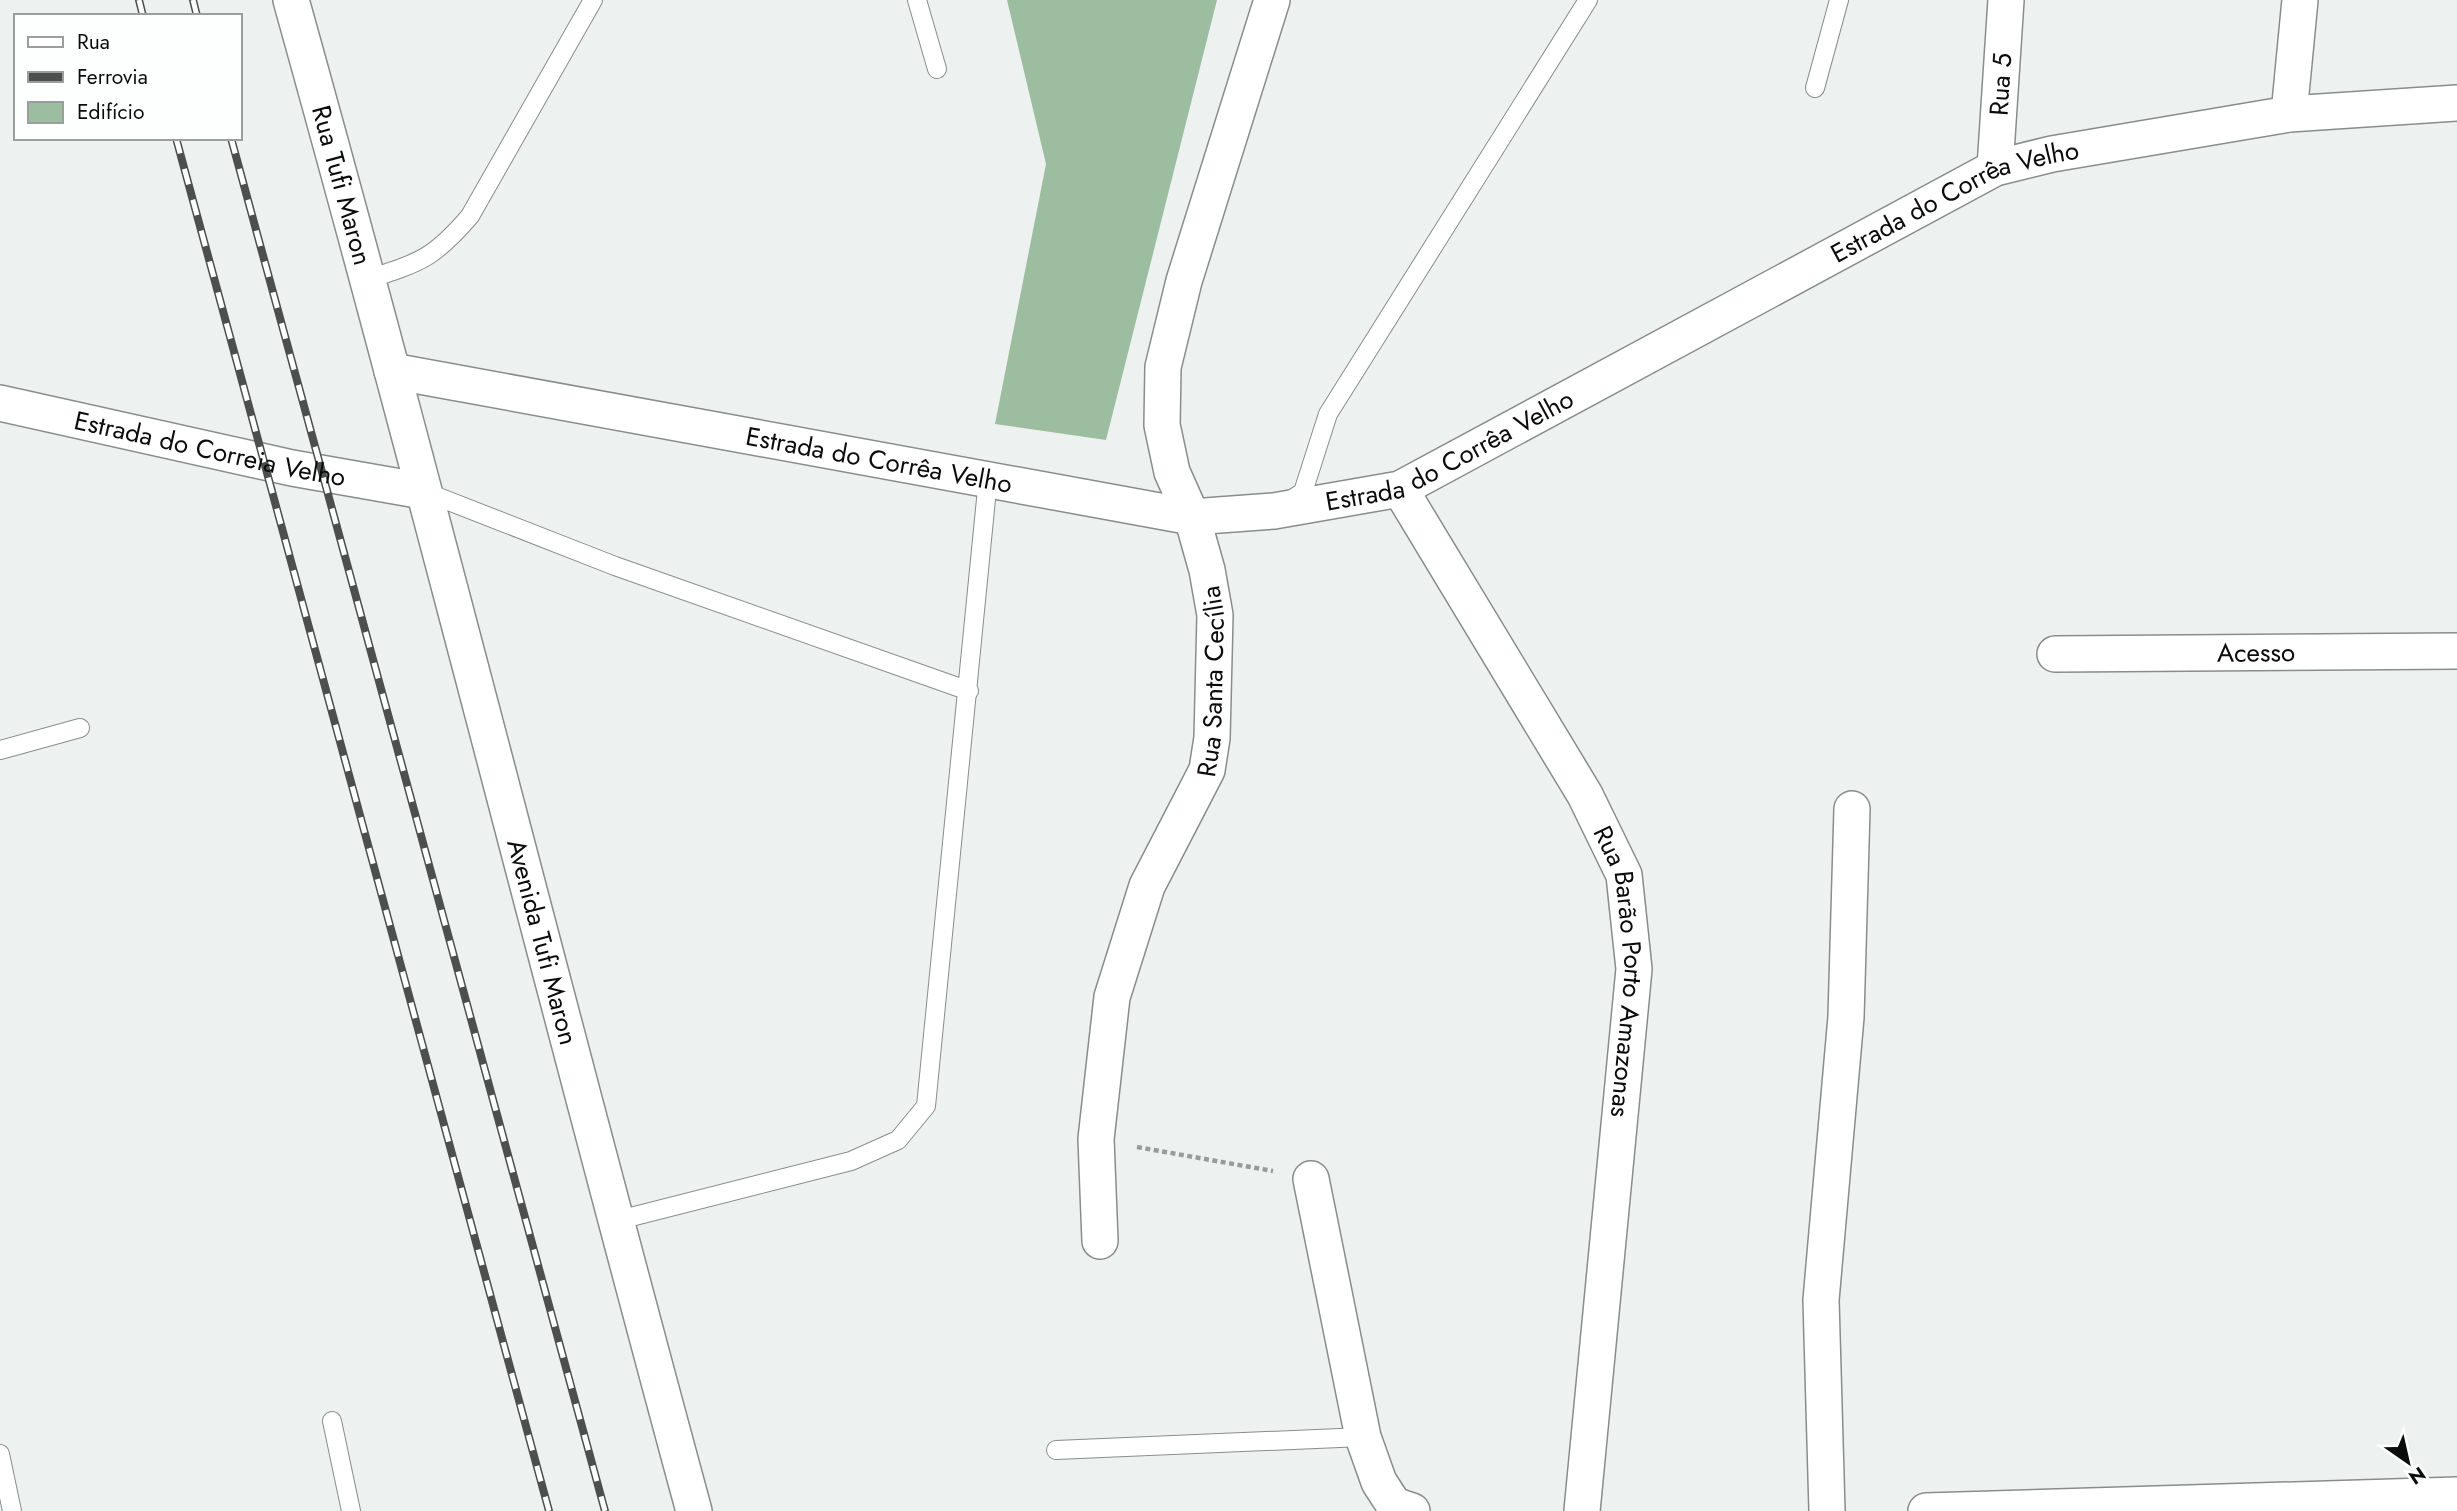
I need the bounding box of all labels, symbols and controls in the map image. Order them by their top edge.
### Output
legend [14,14,242,140]
text: Rua [77,27,110,57]
street label: Rua 5 [1979,51,2022,117]
text: Ferrovia [77,62,148,92]
text: Edifício [77,97,144,127]
street label: Rua Tufi Maron [302,101,382,269]
street label: Estrada do Corrêa Velho [1824,131,2082,272]
street label: Estrada do Corrêa Velho [1323,380,1580,521]
street label: Estrada do Correia Velho [71,401,349,496]
street label: Estrada do Corrêa Velho [743,417,1015,503]
street label: Rua Santa Cecília [1187,583,1234,779]
street label: Acesso [2217,633,2295,672]
street label: Rua Barão Porto Amazonas [1584,819,1653,1119]
street label: Avenida Tufi Maron [497,835,588,1049]
north arrow [2373,1427,2443,1497]
text: N [2403,1460,2431,1491]

